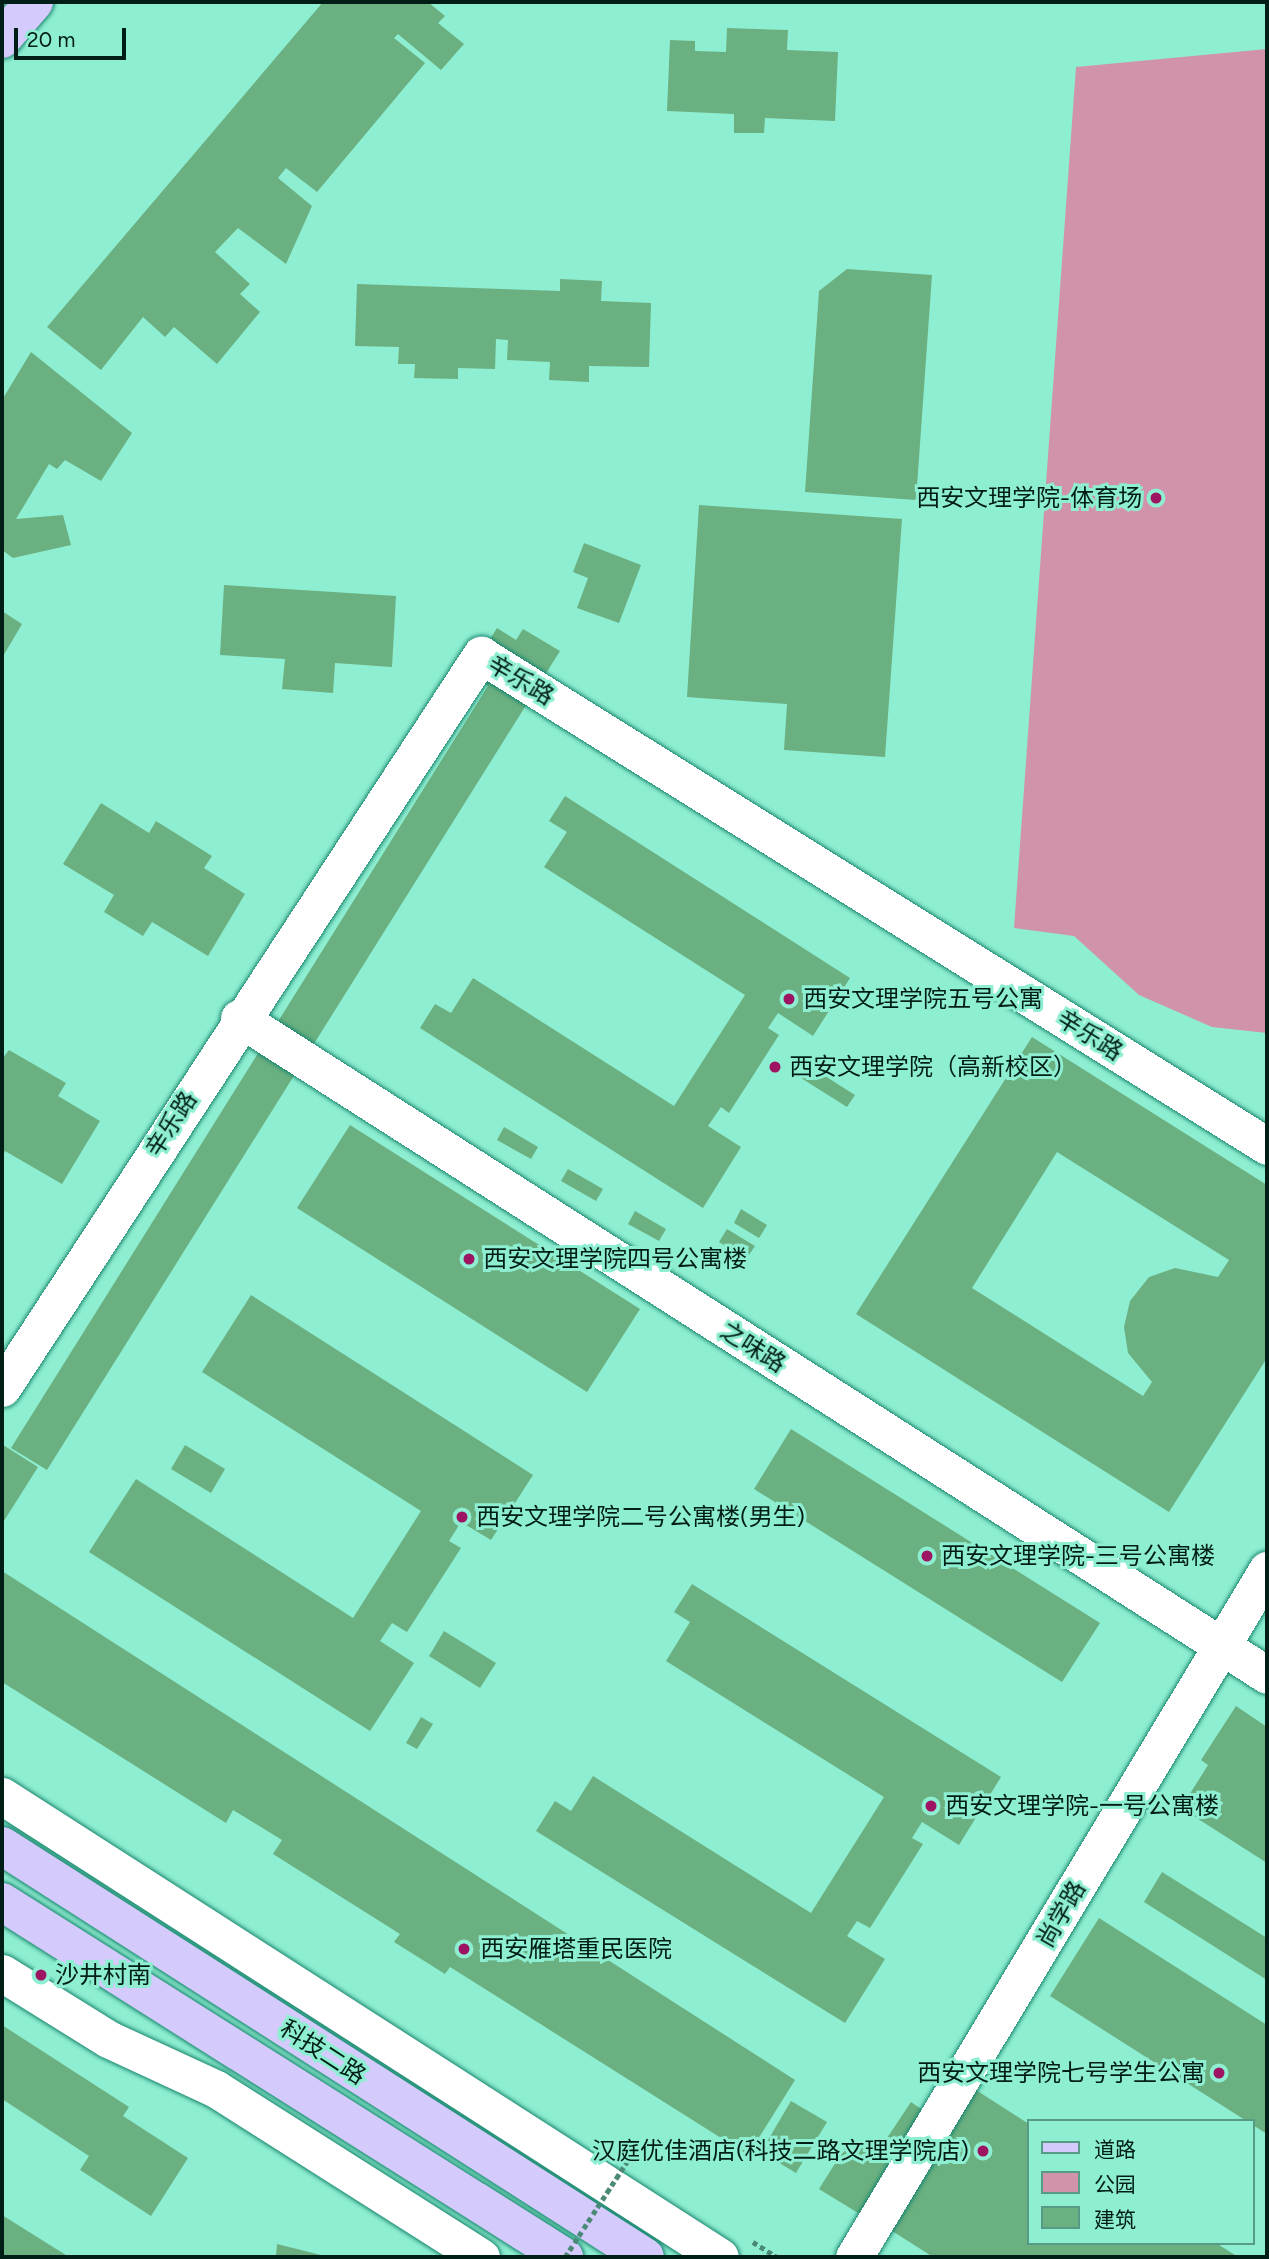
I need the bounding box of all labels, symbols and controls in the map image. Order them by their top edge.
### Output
scale bar [18,14,130,58]
text: 20 m [27,27,75,52]
place label: 西安文理学院-体育场 [916,484,1142,512]
marker: 西安文理学院-体育场 [1148,490,1164,506]
street label: 辛乐路 [483,649,559,711]
place label: 西安文理学院五号公寓 [803,985,1043,1013]
marker: 西安文理学院五号公寓 [781,991,797,1007]
street label: 辛乐路 [1052,1004,1128,1066]
place label: 西安文理学院（高新校区） [789,1053,1077,1081]
marker: 西安文理学院（高新校区） [767,1059,783,1075]
street label: 辛乐路 [139,1086,203,1162]
place label: 西安文理学院四号公寓楼 [483,1245,747,1273]
marker: 西安文理学院四号公寓楼 [461,1251,477,1267]
street label: 之味路 [715,1316,791,1378]
place label: 西安文理学院二号公寓楼(男生) [476,1503,805,1531]
marker: 西安文理学院二号公寓楼(男生) [454,1509,470,1525]
place label: 西安文理学院-三号公寓楼 [941,1542,1215,1570]
marker: 西安文理学院-三号公寓楼 [919,1548,935,1564]
place label: 西安文理学院-一号公寓楼 [945,1792,1219,1820]
marker: 西安文理学院-一号公寓楼 [923,1798,939,1814]
street label: 尚学路 [1031,1876,1091,1952]
place label: 西安雁塔重民医院 [480,1935,672,1963]
marker: 西安雁塔重民医院 [454,1939,474,1959]
place label: 沙井村南 [55,1961,151,1989]
marker: 沙井村南 [33,1967,49,1983]
street label: 科技二路 [275,2014,371,2090]
place label: 西安文理学院七号学生公寓 [917,2059,1205,2087]
marker: 西安文理学院七号学生公寓 [1211,2065,1227,2081]
legend [1028,2119,1255,2245]
place label: 汉庭优佳酒店(科技二路文理学院店) [592,2137,969,2165]
text: 道路 [1094,2137,1136,2162]
marker: 汉庭优佳酒店(科技二路文理学院店) [975,2143,991,2159]
text: 公园 [1094,2172,1136,2197]
text: 建筑 [1094,2207,1136,2232]

